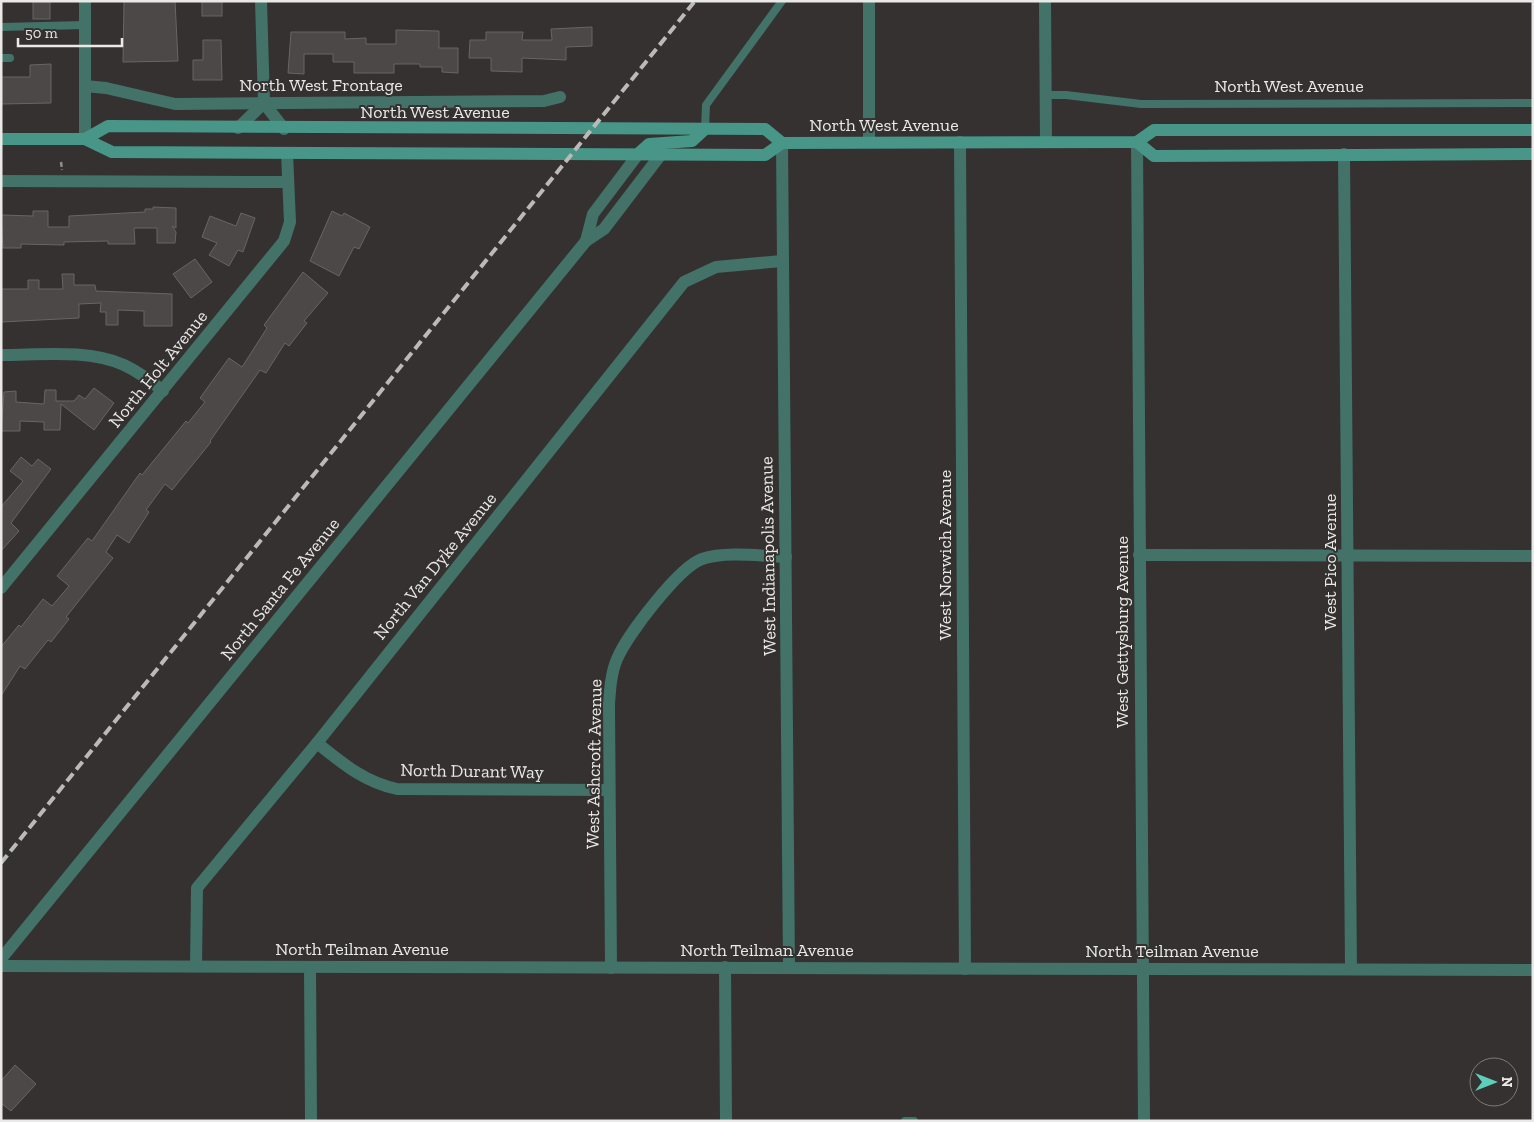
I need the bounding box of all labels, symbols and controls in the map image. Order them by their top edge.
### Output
scale bar [18,15,121,47]
text: 50 m [25,24,58,42]
street label: North West Frontage [239,74,403,96]
street label: North West Avenue [1214,75,1364,97]
street label: North West Avenue [360,101,510,123]
street label: North West Avenue [809,114,959,136]
street label: North Holt Avenue [104,306,212,432]
street label: West Indianapolis Avenue [755,456,781,656]
street label: West Norwich Avenue [934,470,956,640]
street label: North Van Dyke Avenue [369,488,501,644]
street label: West Pico Avenue [1319,494,1341,630]
street label: North Santa Fe Avenue [216,513,344,665]
street label: West Gettysburg Avenue [1111,536,1133,728]
street label: West Ashcroft Avenue [582,679,606,849]
street label: North Durant Way [400,759,545,783]
street label: North Teilman Avenue [275,938,449,960]
street label: North Teilman Avenue [680,939,854,961]
street label: North Teilman Avenue [1085,940,1259,962]
north arrow [1469,1057,1519,1107]
text: N [1498,1077,1515,1088]

